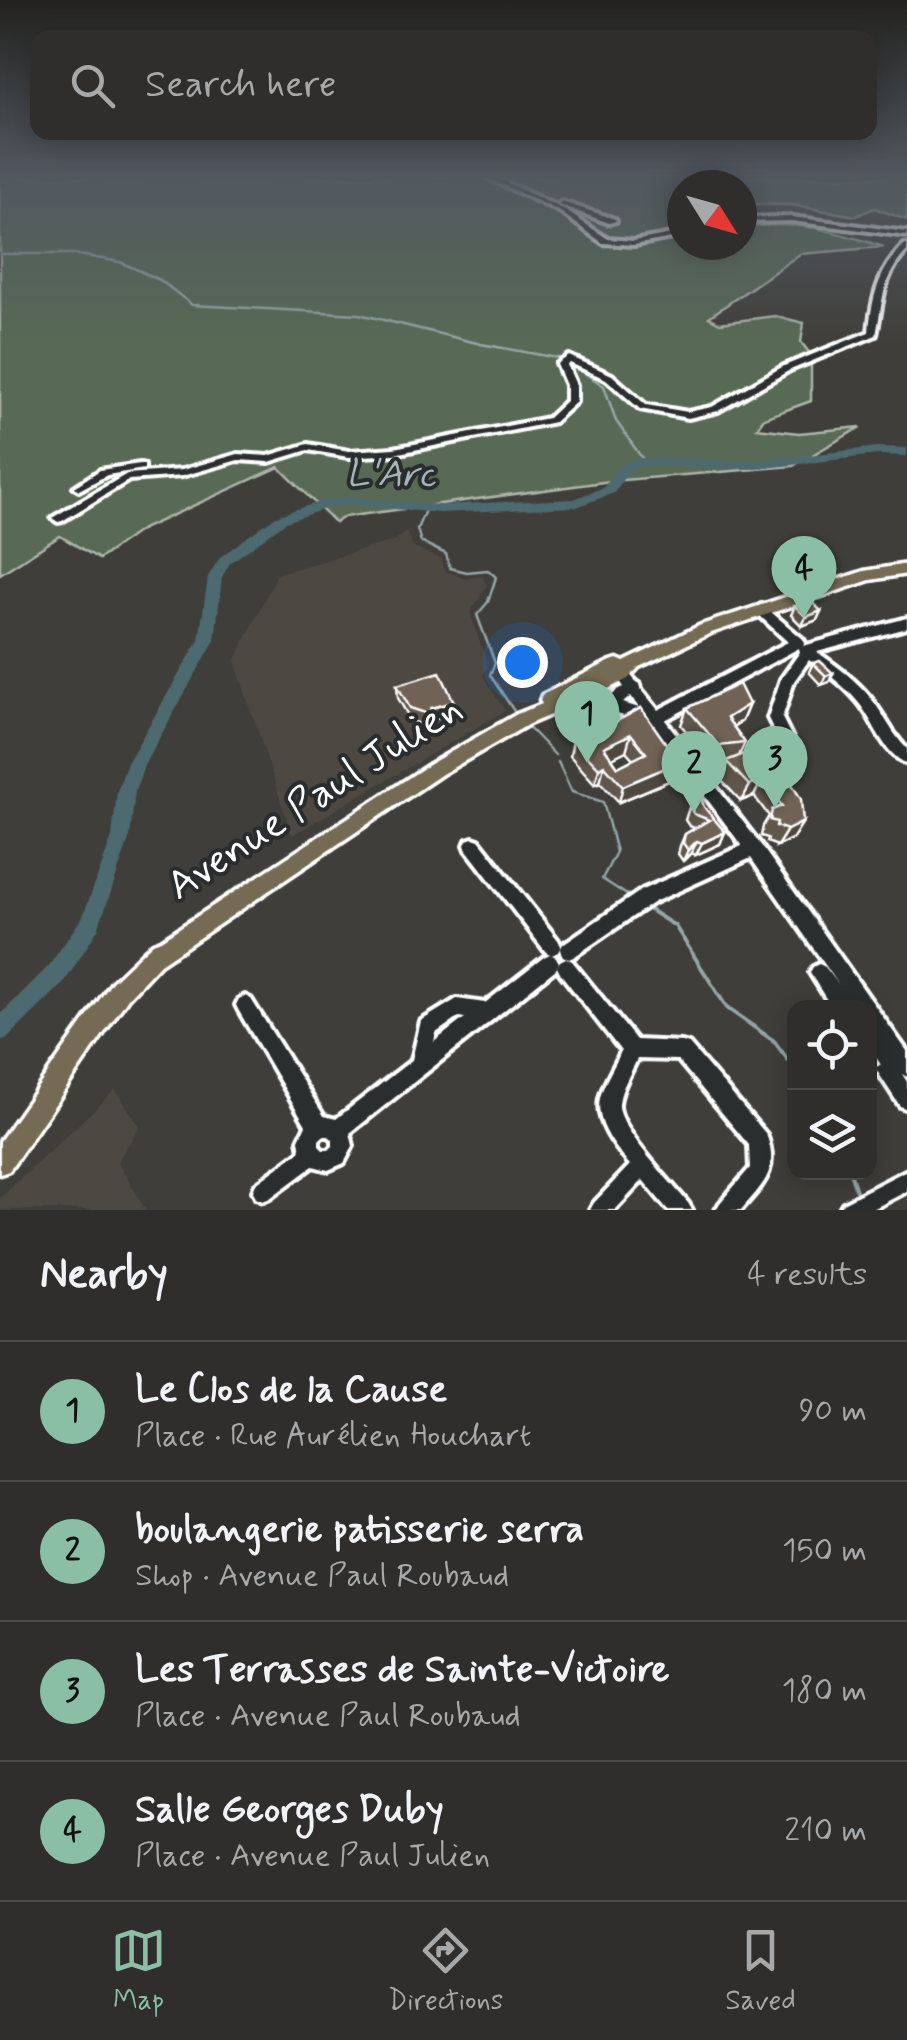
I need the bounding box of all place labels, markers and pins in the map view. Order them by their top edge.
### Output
pin: 4 [772,536,836,618]
pin: 1 [554,680,620,763]
pin: 3 [742,726,808,808]
pin: 2 [662,730,726,813]

